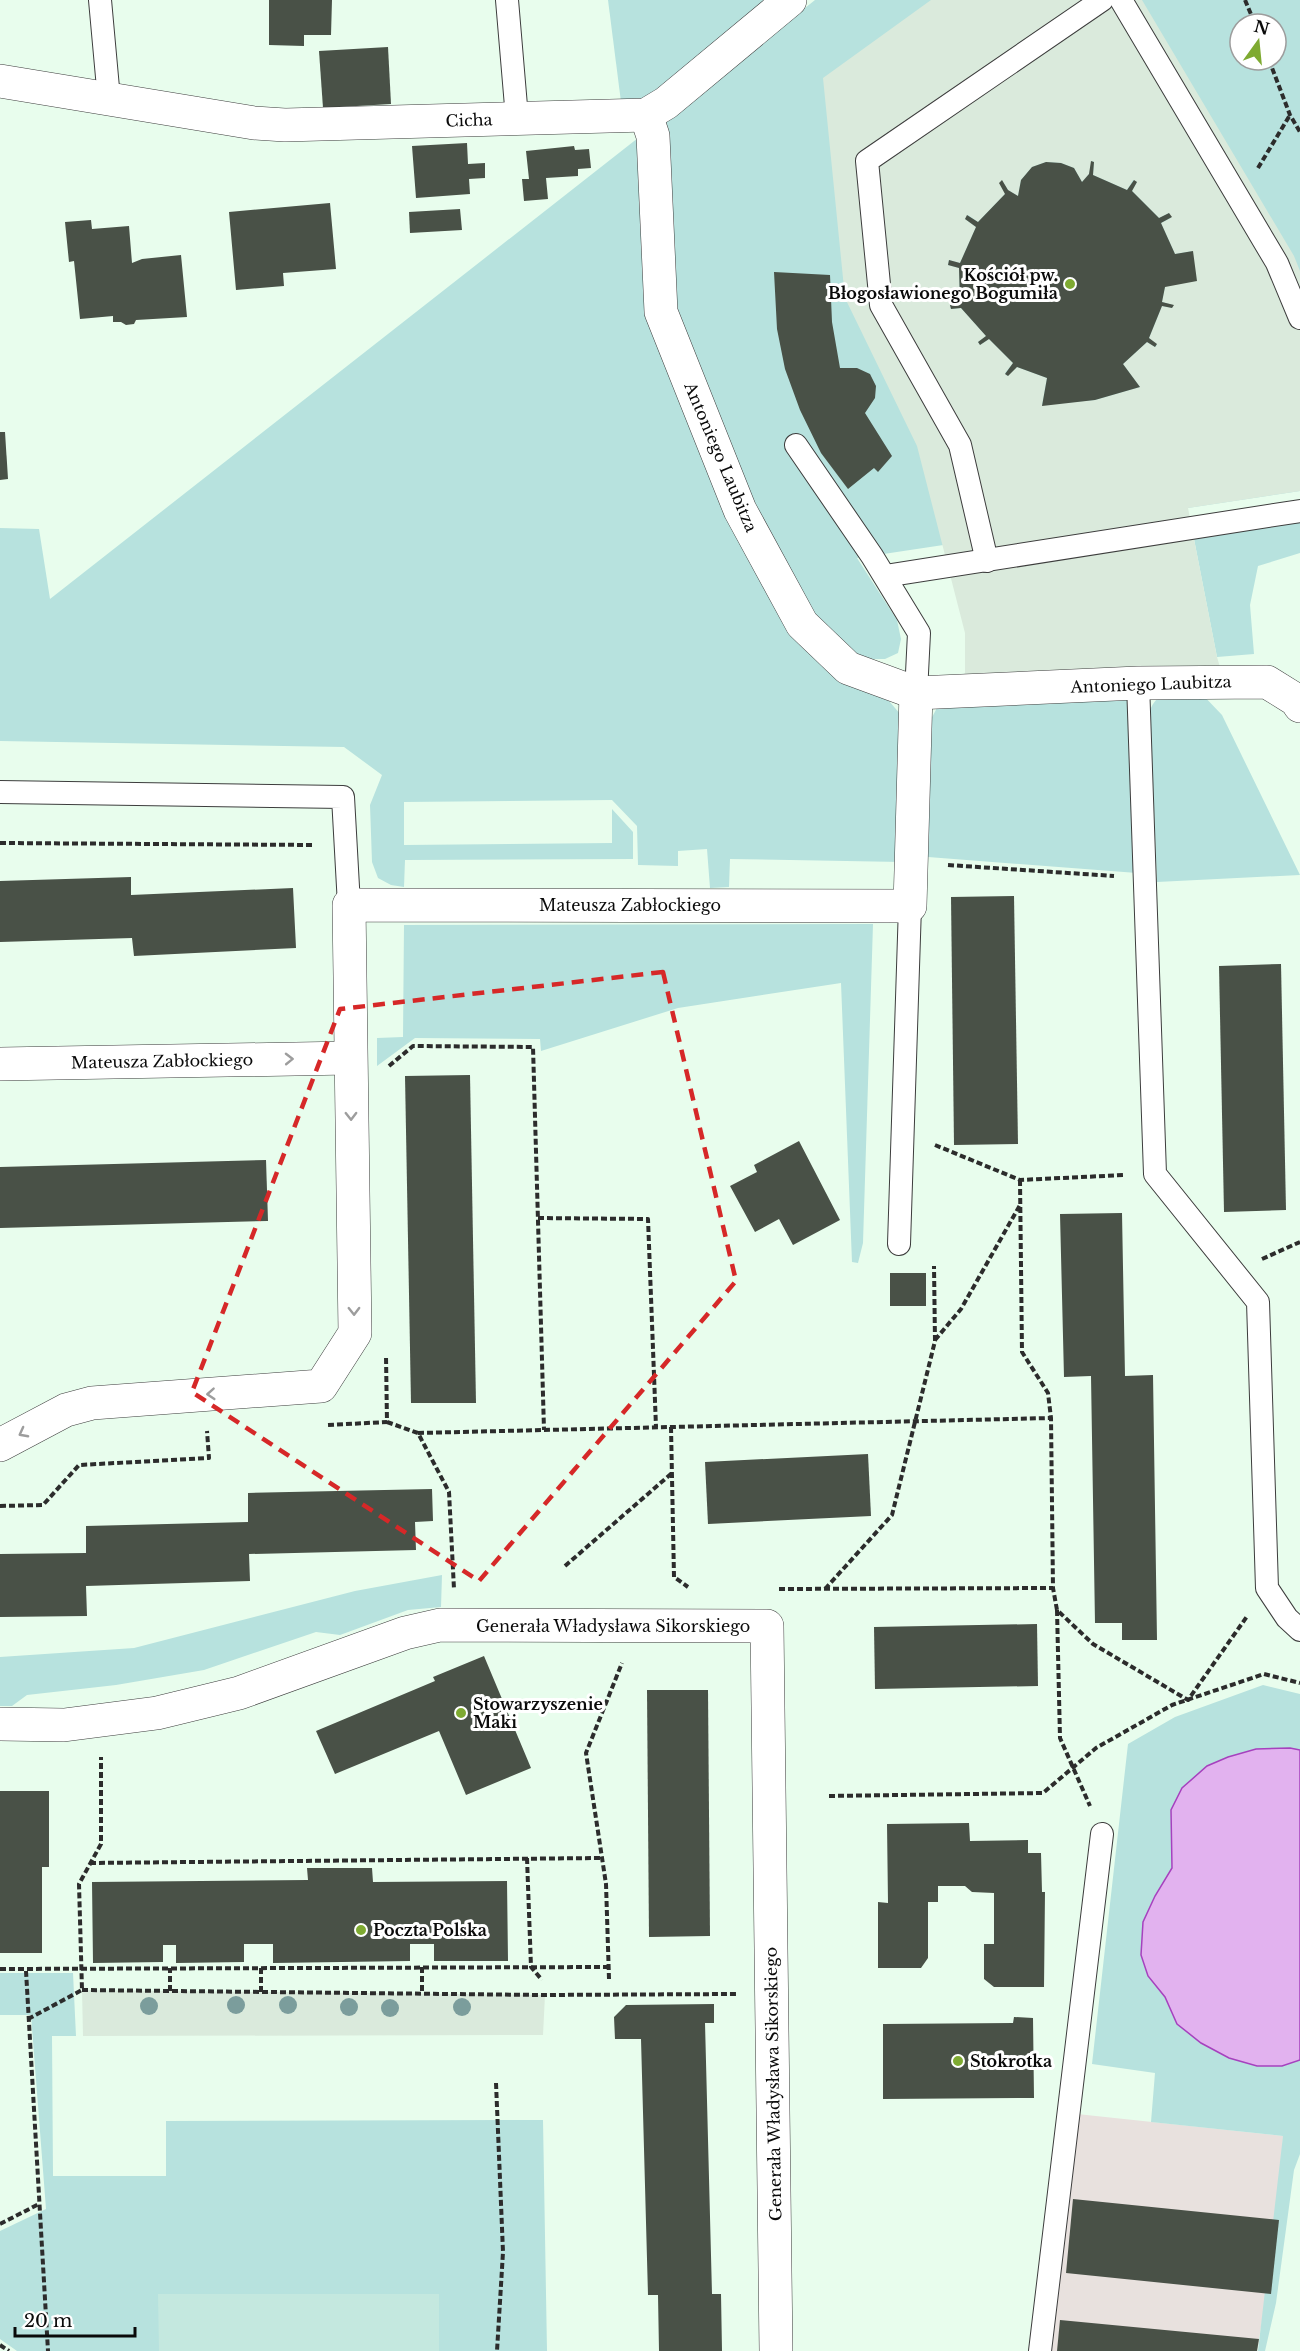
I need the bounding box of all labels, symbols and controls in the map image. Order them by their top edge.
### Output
north arrow [1228,12,1288,72]
text: N [1252,16,1272,39]
street label: Cicha [445,109,493,131]
place label: Kościół pw. Błogosławionego Bogumiła [828,265,1058,303]
marker: Kościół pw. Błogosławionego Bogumiła [1063,277,1077,291]
street label: Antoniego Laubitza [680,378,762,535]
street label: Antoniego Laubitza [1069,671,1232,697]
street label: Mateusza Zabłockiego [539,895,721,915]
street label: Mateusza Zabłockiego [71,1049,253,1073]
one-way arrow [285,1053,294,1065]
one-way arrow [345,1112,357,1121]
one-way arrow [348,1307,360,1316]
one-way arrow [206,1387,215,1400]
one-way arrow [19,1426,29,1437]
street label: Generała Władysława Sikorskiego [476,1616,750,1636]
place label: Stowarzyszenie Maki [473,1694,603,1732]
marker: Stowarzyszenie Maki [454,1706,468,1720]
place label: Poczta Polska [373,1920,487,1940]
marker: Poczta Polska [354,1923,368,1937]
street label: Generała Władysława Sikorskiego [761,1947,785,2221]
place label: Stokrotka [970,2051,1052,2071]
marker: Stokrotka [951,2054,965,2068]
scale bar [15,2300,135,2338]
text: 20 m [24,2310,72,2332]

